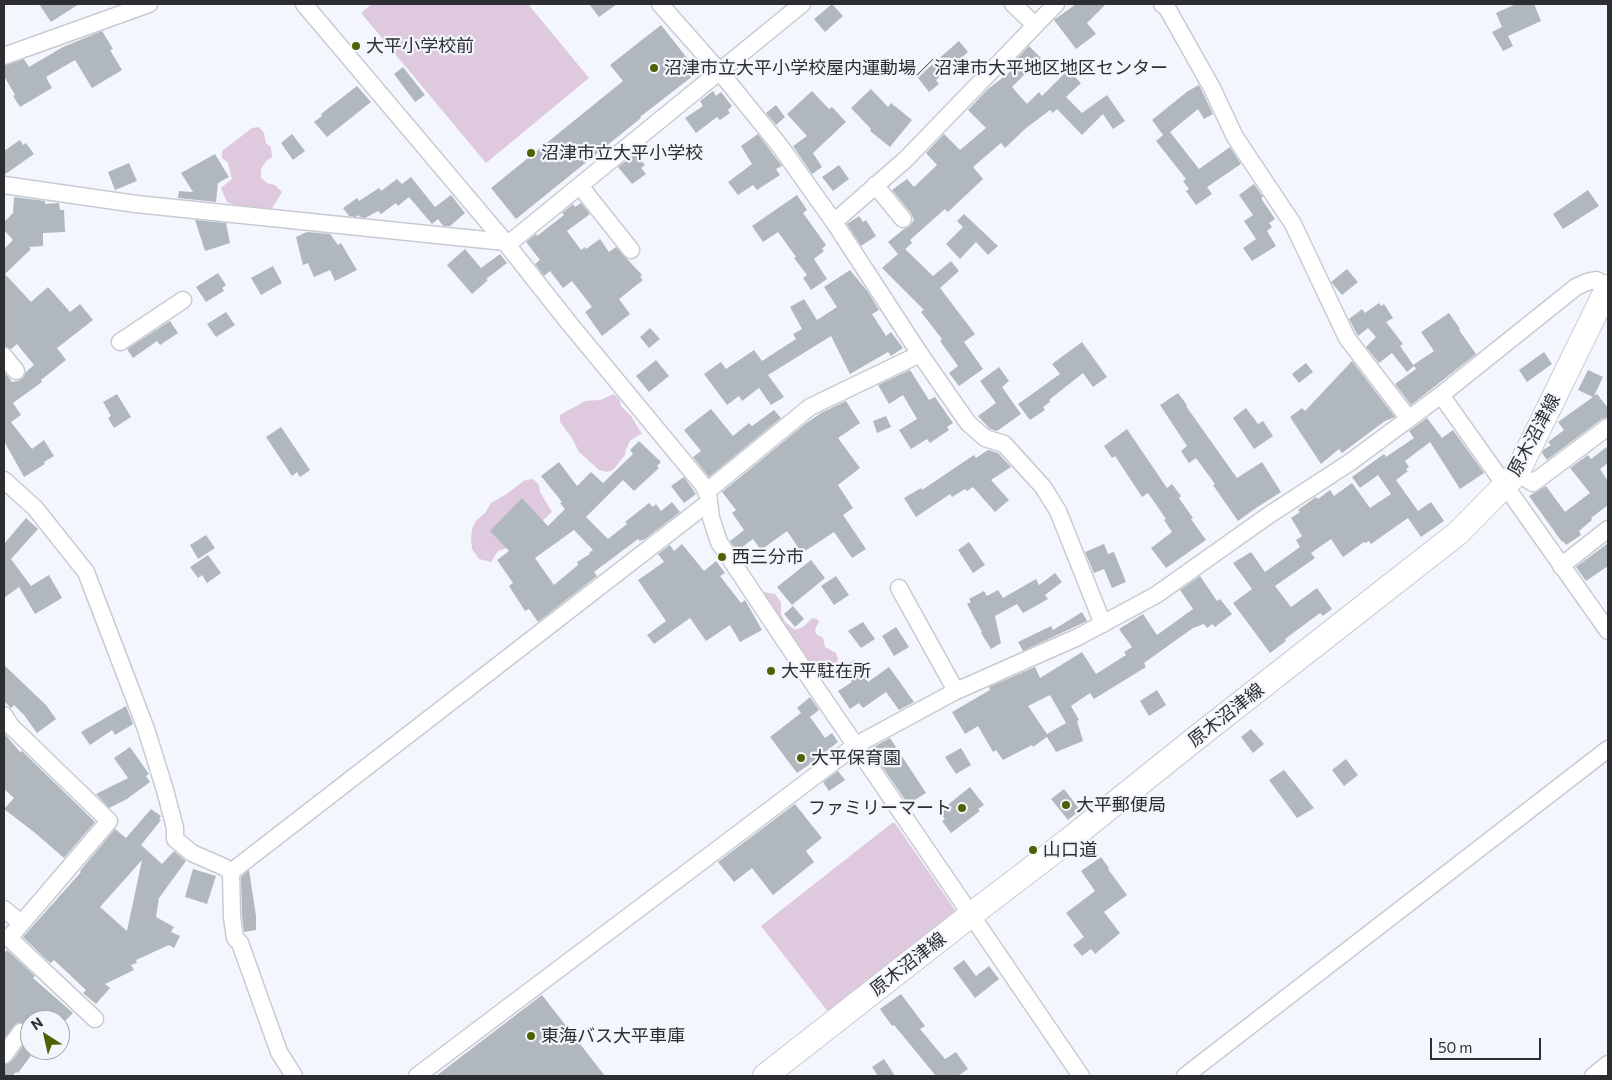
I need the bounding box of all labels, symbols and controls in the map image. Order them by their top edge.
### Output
place label: 大平小学校前 [366,35,474,57]
marker: 大平小学校前 [350,40,362,52]
place label: 沼津市立大平小学校屋内運動場／沼津市大平地区地区センター [664,57,1168,79]
marker: 沼津市立大平小学校屋内運動場／沼津市大平地区地区センター [648,62,660,74]
place label: 沼津市立大平小学校 [541,142,703,164]
marker: 沼津市立大平小学校 [525,147,537,159]
street label: 原木沼津線 [1503,390,1565,480]
place label: 西三分市 [732,546,804,568]
marker: 西三分市 [716,551,728,563]
place label: 大平駐在所 [781,660,871,682]
marker: 大平駐在所 [765,665,777,677]
street label: 原木沼津線 [1184,679,1268,751]
place label: 大平保育園 [811,747,901,769]
marker: 大平保育園 [795,752,807,764]
place label: 大平郵便局 [1076,794,1166,816]
place label: ファミリーマート [808,797,952,819]
marker: 大平郵便局 [1060,799,1072,811]
marker: ファミリーマート [956,802,968,814]
place label: 山口道 [1043,839,1097,861]
marker: 山口道 [1027,844,1039,856]
street label: 原木沼津線 [866,928,950,1000]
north arrow [20,1010,70,1060]
text: N [28,1013,46,1033]
place label: 東海バス大平車庫 [541,1025,685,1047]
scale bar [1432,1028,1543,1060]
marker: 東海バス大平車庫 [525,1030,537,1042]
text: 50 m [1438,1038,1472,1056]

